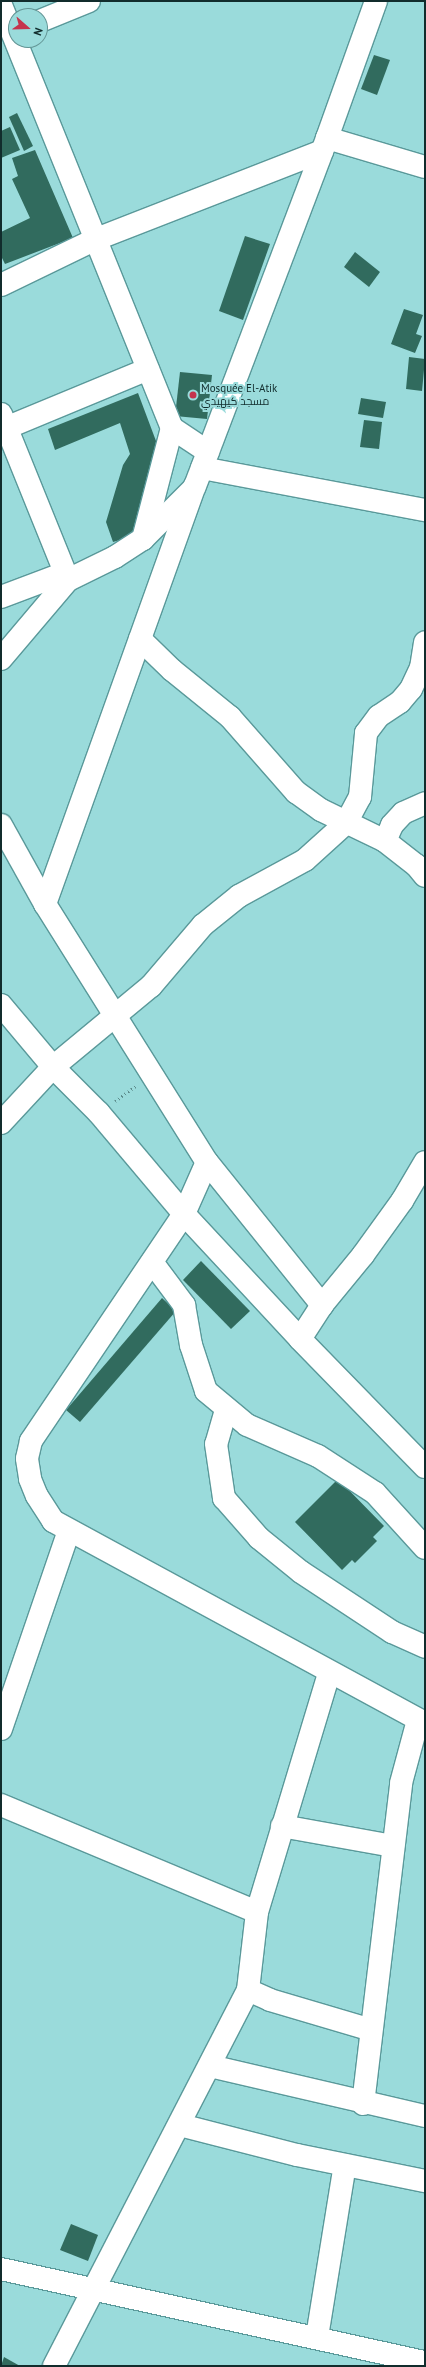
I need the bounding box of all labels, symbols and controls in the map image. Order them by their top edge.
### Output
north arrow [8,8,48,48]
text: N [31,26,46,38]
place label: Mosquée El-Atik مسجد كيهيدي [201,382,277,408]
marker: Mosquée El-Atik مسجد كيهيدي [188,390,198,400]

